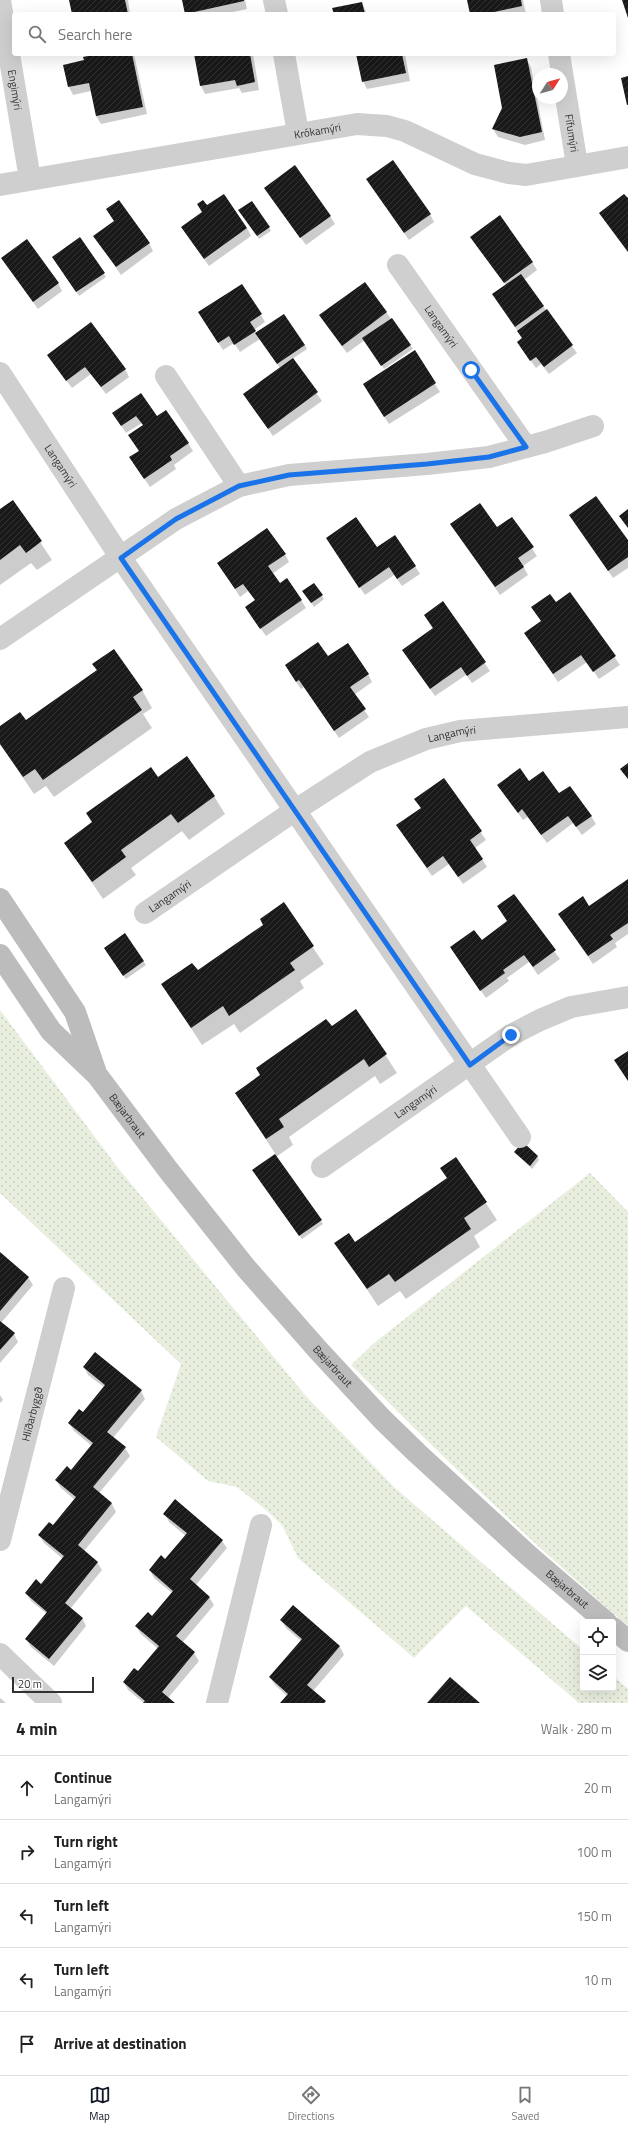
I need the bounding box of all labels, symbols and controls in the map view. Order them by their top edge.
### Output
search box [12,12,616,56]
icon: search [26,23,48,45]
text: Search here [58,23,132,46]
street label: Engimýri [4,68,26,111]
north arrow [532,68,568,104]
street label: Fífumýri [561,113,583,153]
street label: Krókamýri [293,119,342,143]
street label: Langamýri [421,302,462,351]
route start [462,361,480,379]
street label: Langamýri [41,441,81,491]
street label: Langamýri [426,722,476,746]
street label: Langamýri [145,876,194,916]
route end [502,1026,520,1044]
street label: Langamýri [391,1081,440,1122]
street label: Bæjarbraut [105,1090,150,1141]
street label: Bæjarbraut [309,1342,357,1391]
street label: Hlíðarbyggð [17,1385,47,1443]
street label: Bæjarbraut [543,1566,593,1612]
map controls [580,1619,616,1691]
button: locate [580,1619,616,1655]
button: layers [580,1655,616,1691]
scale bar [12,1675,94,1694]
text: 20 m [18,1676,42,1692]
text: 4 min [16,1716,57,1742]
text: Walk · 280 m [541,1719,612,1739]
text: Continue [54,1766,112,1789]
icon: ahead [16,1777,38,1799]
text: 20 m [584,1778,612,1798]
text: Langamýri [54,1789,111,1809]
text: Turn right [54,1830,118,1853]
icon: right [16,1841,38,1863]
text: 100 m [576,1842,612,1862]
text: Langamýri [54,1853,111,1873]
text: Turn left [54,1894,109,1917]
icon: left [16,1905,38,1927]
text: 150 m [576,1906,612,1926]
text: Langamýri [54,1917,111,1937]
text: Turn left [54,1958,109,1981]
icon: left [16,1969,38,1991]
text: 10 m [584,1970,612,1990]
text: Langamýri [54,1981,111,2001]
text: Arrive at destination [54,2032,187,2055]
icon: arrive [16,2033,38,2055]
tab: Map [89,2084,111,2124]
tab: Directions [288,2084,334,2124]
tab: Saved [511,2084,539,2124]

